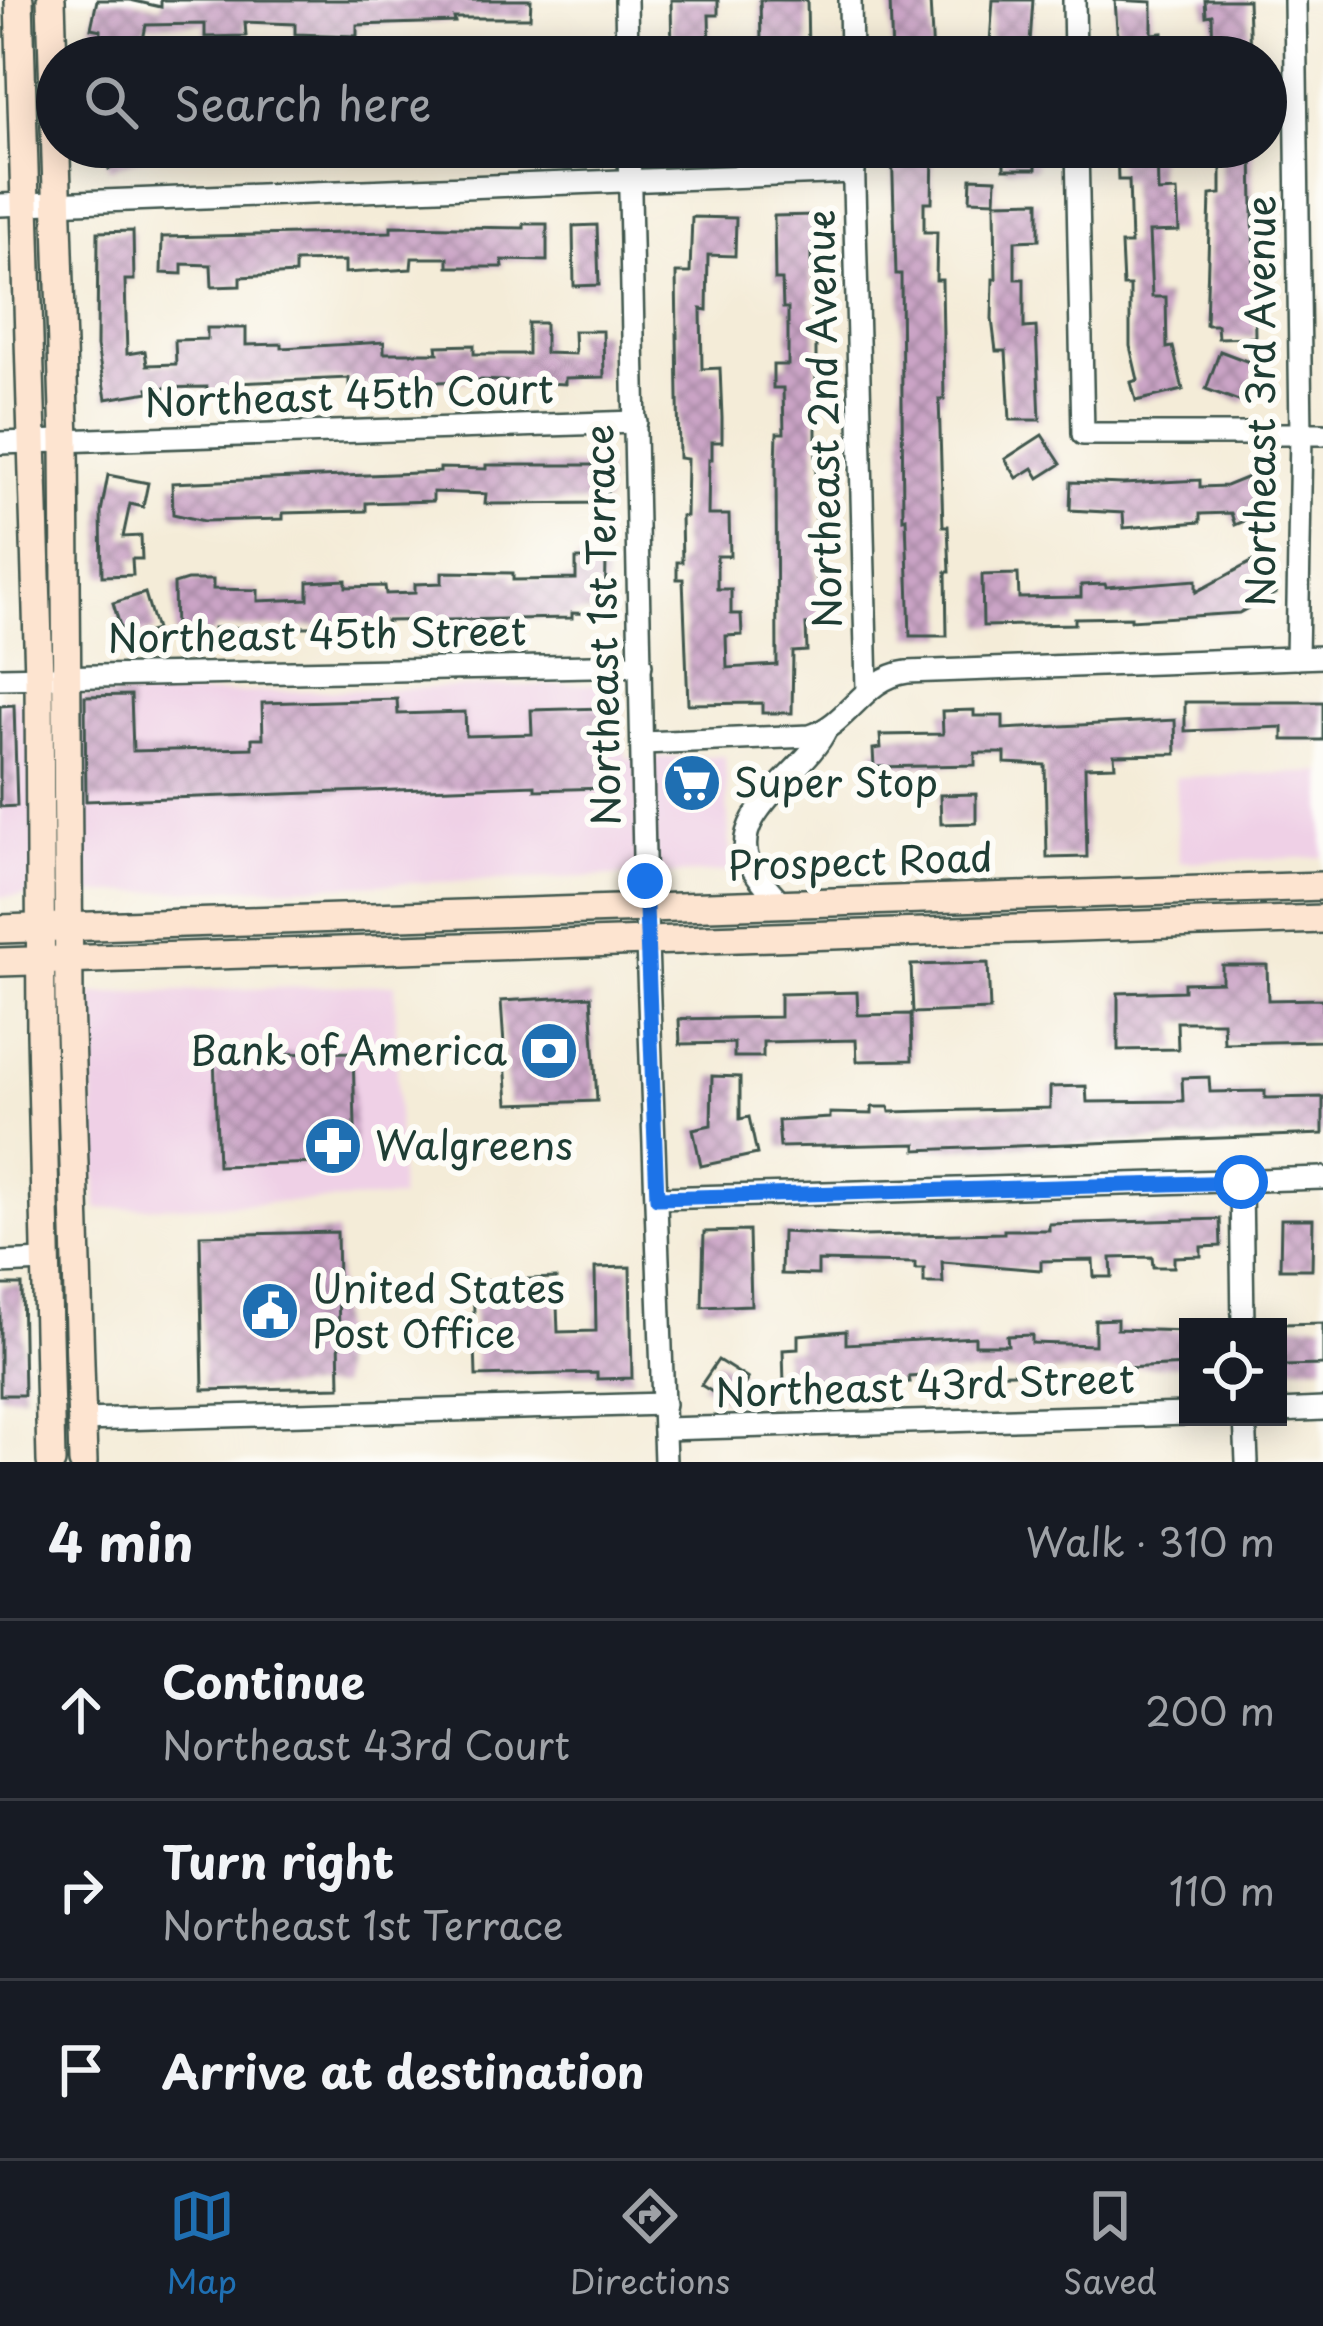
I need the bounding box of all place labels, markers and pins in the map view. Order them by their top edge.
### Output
place label: Super Stop [734,751,938,810]
supermarket icon: Super Stop [661,752,723,814]
place label: Bank of America [190,1019,507,1078]
bank icon: Bank of America [518,1020,580,1082]
place label: Walgreens [375,1114,573,1173]
pharmacy icon: Walgreens [302,1115,364,1177]
place label: United States Post Office [312,1257,565,1361]
public building icon: United States Post Office [239,1280,301,1342]

